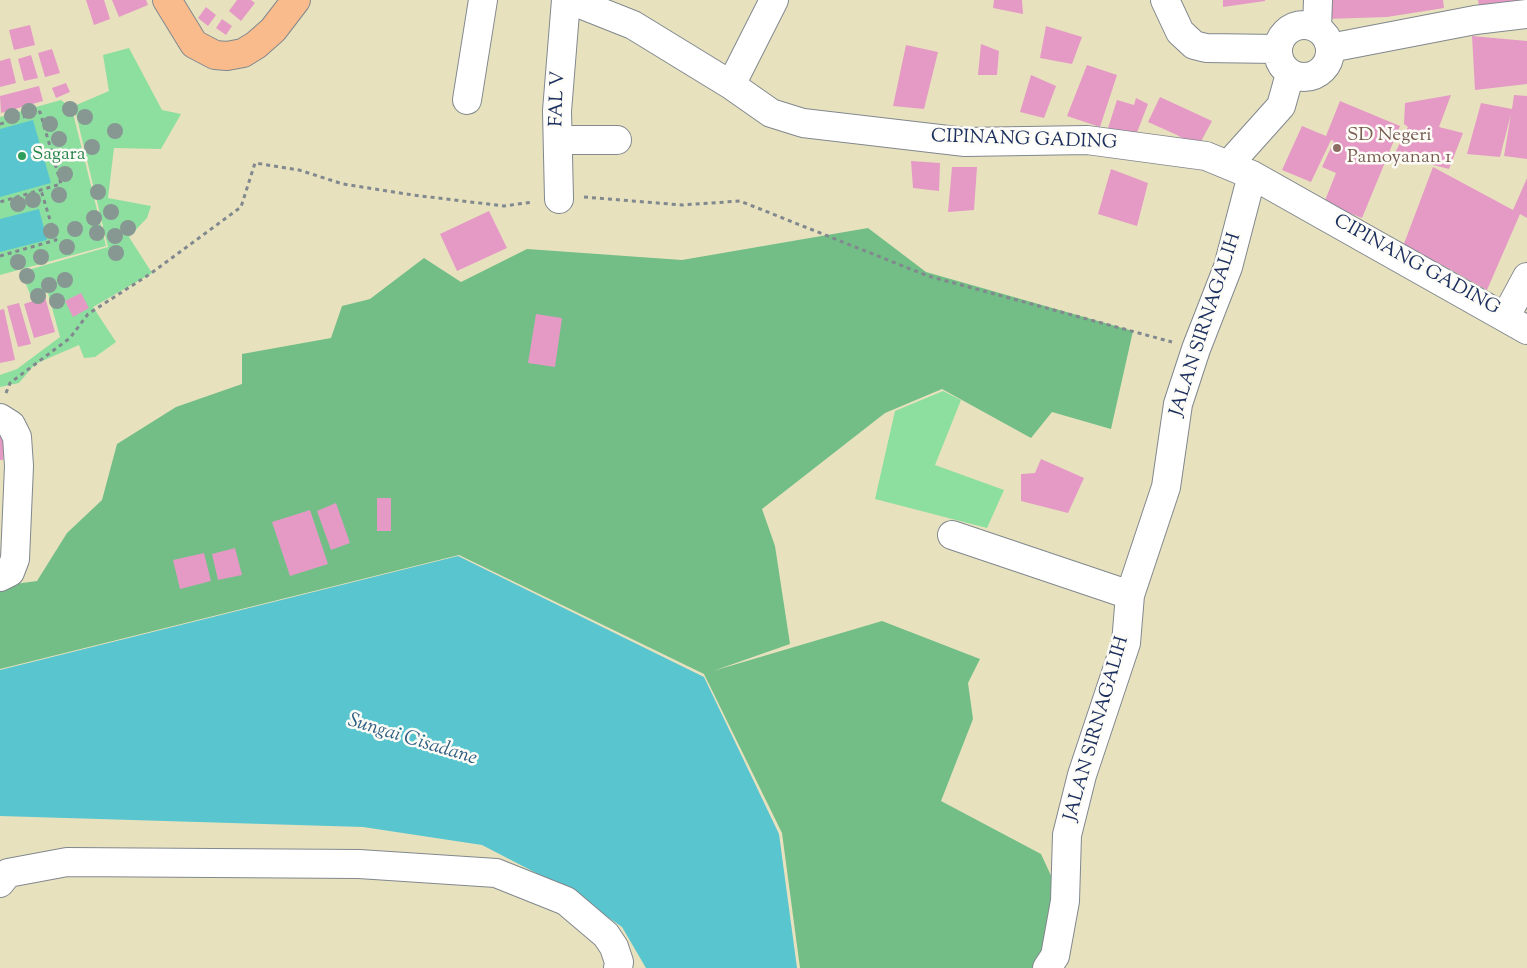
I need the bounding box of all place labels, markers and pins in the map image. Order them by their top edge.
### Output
place label: SD Negeri Pamoyanan 1 [1347,126,1452,170]
marker: SD Negeri Pamoyanan 1 [1331,142,1343,154]
place label: Sagara [32,145,85,167]
marker: Sagara [16,150,28,162]

